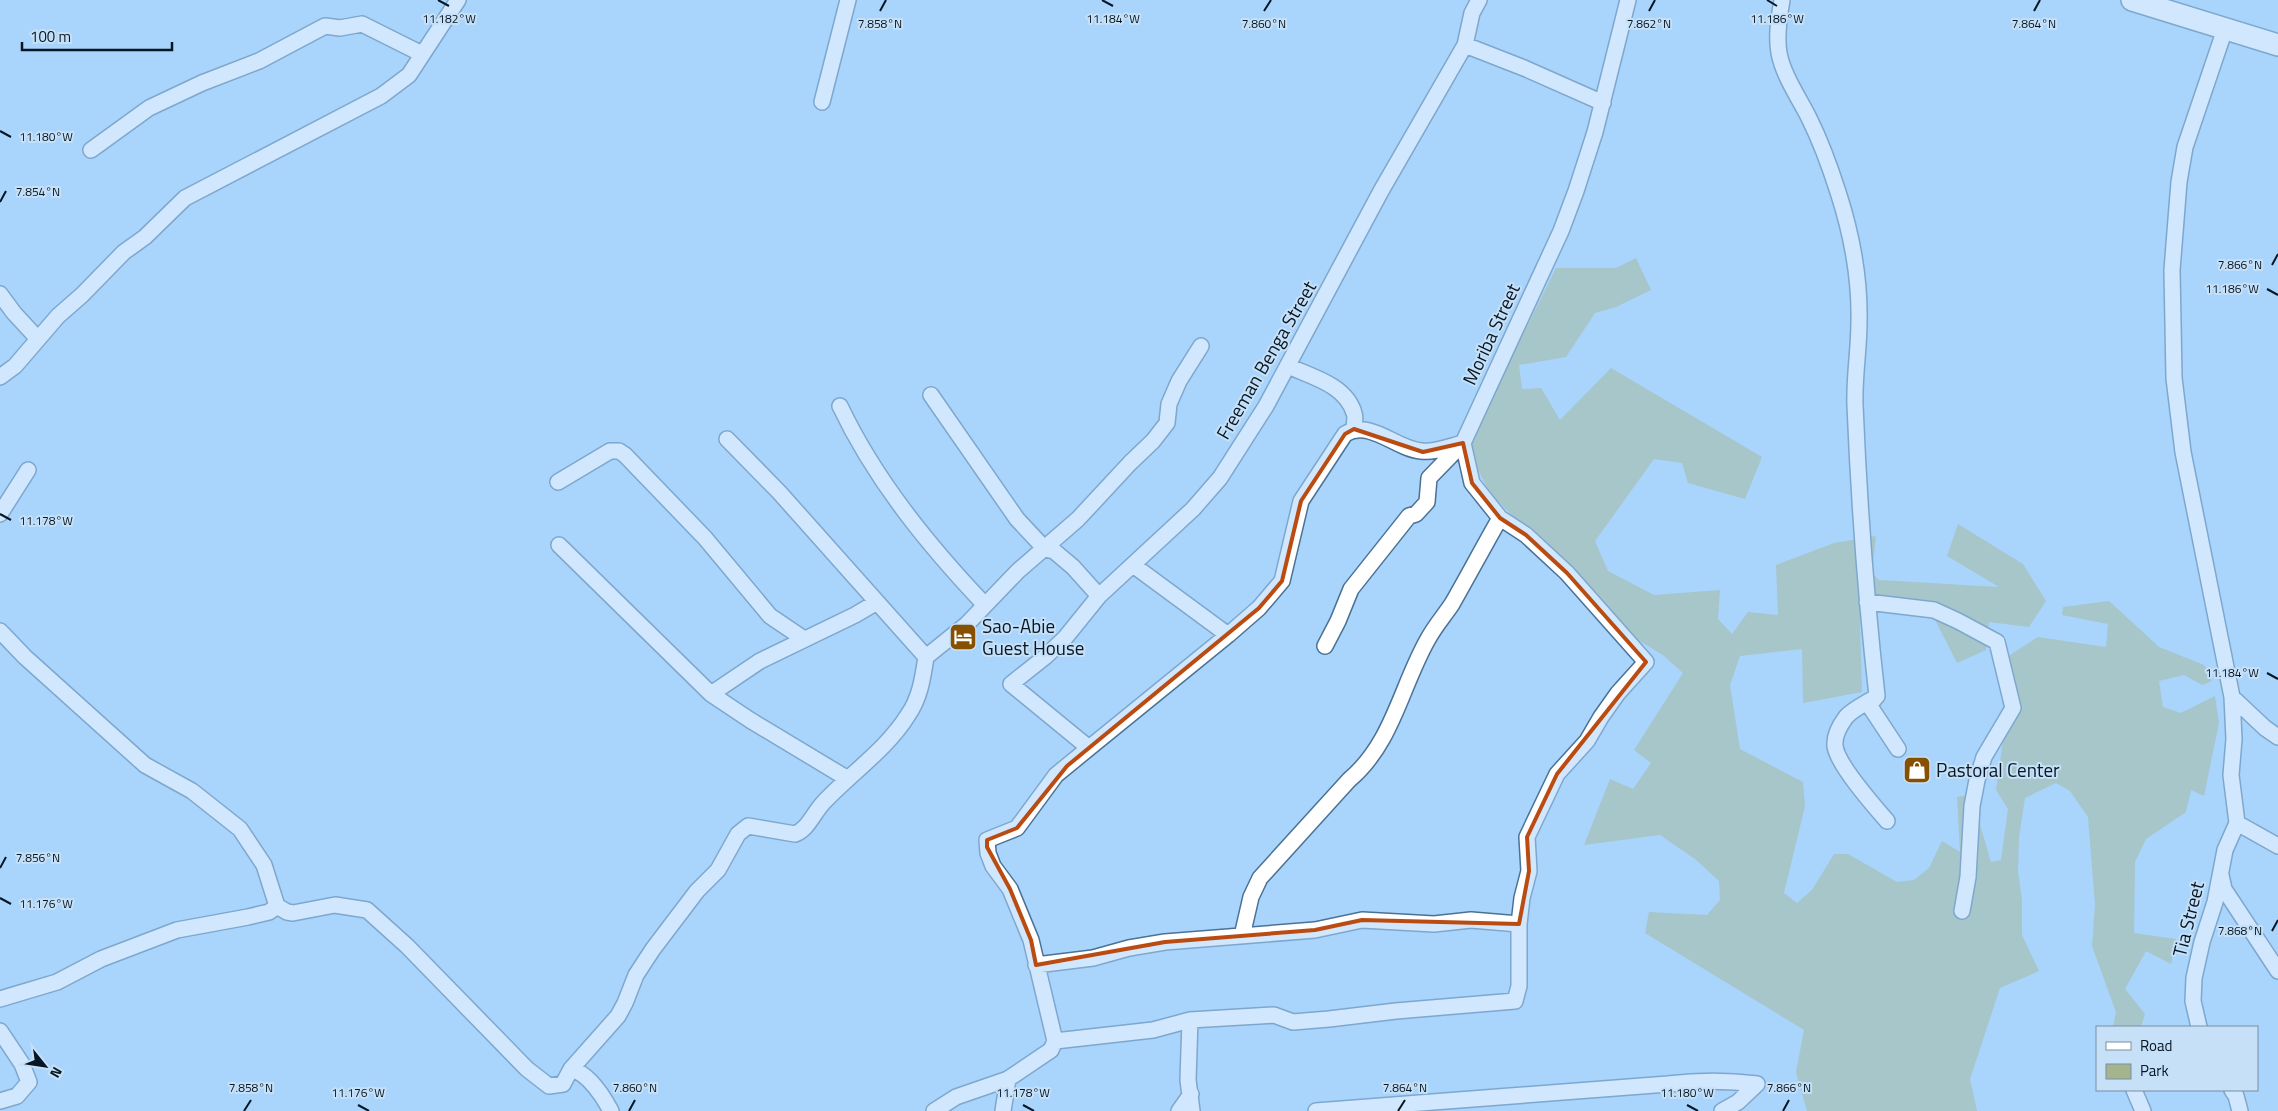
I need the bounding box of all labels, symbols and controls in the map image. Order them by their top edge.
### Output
text: 11.182°W [422,9,476,28]
text: 11.184°W [1086,9,1140,28]
text: 11.186°W [1750,9,1804,28]
text: 7.858°N [858,14,902,33]
text: 7.860°N [1242,14,1286,33]
text: 7.862°N [1627,14,1671,33]
text: 7.864°N [2012,14,2056,33]
scale bar [22,20,172,52]
text: 100 m [30,25,71,48]
text: 11.180°W [19,127,73,146]
text: 7.854°N [16,182,60,201]
text: 7.866°N [2218,255,2262,274]
street label: Freeman Benga Street [1208,275,1323,444]
street label: Moriba Street [1454,278,1527,389]
text: 11.186°W [2205,279,2259,298]
text: 11.178°W [19,511,73,530]
place label: Sao-Abie Guest House [982,611,1084,662]
hotel icon: Sao-Abie Guest House [948,622,978,652]
text: 11.184°W [2205,663,2259,682]
shop icon: Pastoral Center [1902,755,1932,785]
place label: Pastoral Center [1936,755,2060,784]
text: 7.856°N [16,848,60,867]
street label: Tia Street [2164,878,2211,960]
text: 11.176°W [19,894,73,913]
text: 7.868°N [2218,921,2262,940]
legend [2096,1026,2258,1091]
text: Road [2140,1034,2172,1057]
north arrow [20,1041,70,1091]
text: Park [2140,1059,2169,1082]
text: N [45,1063,68,1082]
text: 7.858°N [229,1078,273,1097]
text: 7.860°N [613,1078,657,1097]
text: 7.864°N [1383,1078,1427,1097]
text: 7.866°N [1767,1078,1811,1097]
text: 11.176°W [331,1083,385,1102]
text: 11.178°W [996,1083,1050,1102]
text: 11.180°W [1660,1083,1714,1102]

